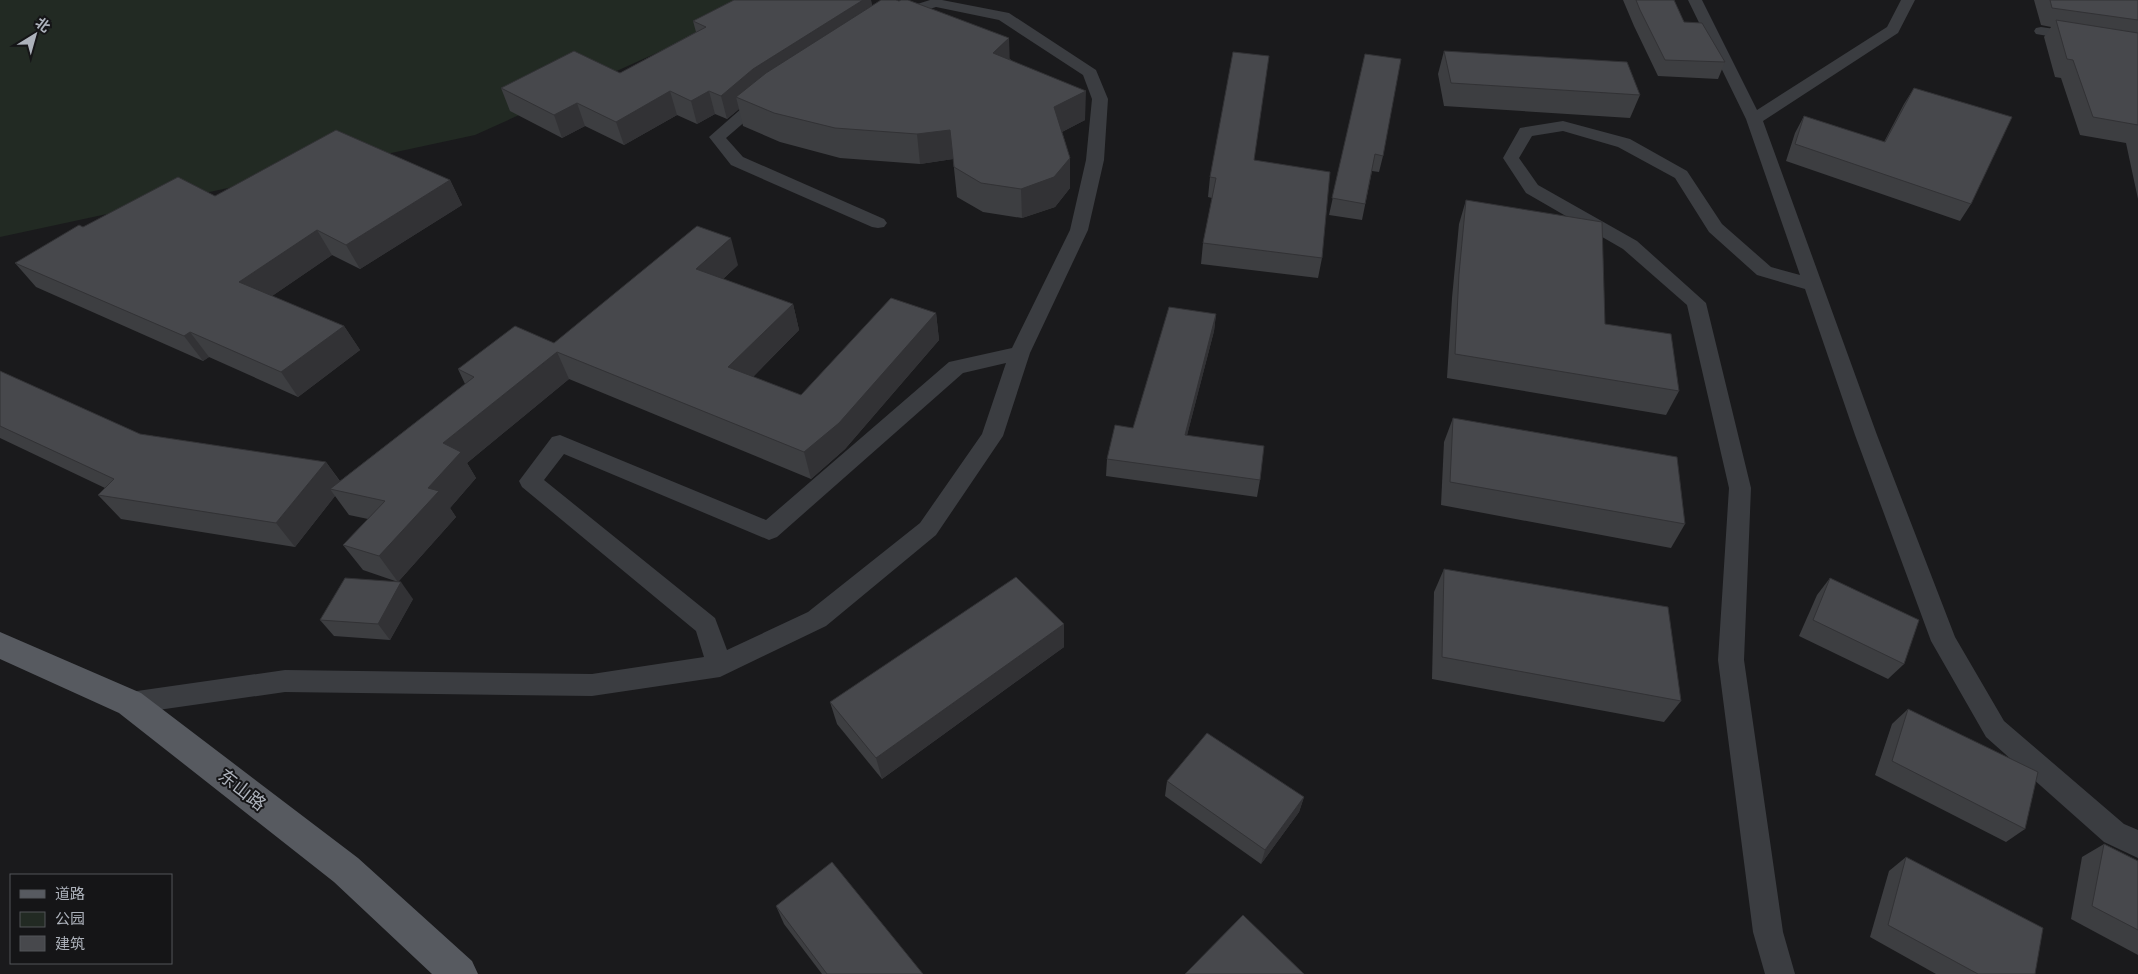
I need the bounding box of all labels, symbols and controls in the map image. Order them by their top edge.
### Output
north arrow [10,10,60,60]
text: 北 [32,13,54,36]
street label: 东山路 [214,764,271,815]
legend [10,874,172,964]
text: 道路 [55,884,85,903]
text: 公园 [55,909,85,928]
text: 建筑 [55,934,85,953]

